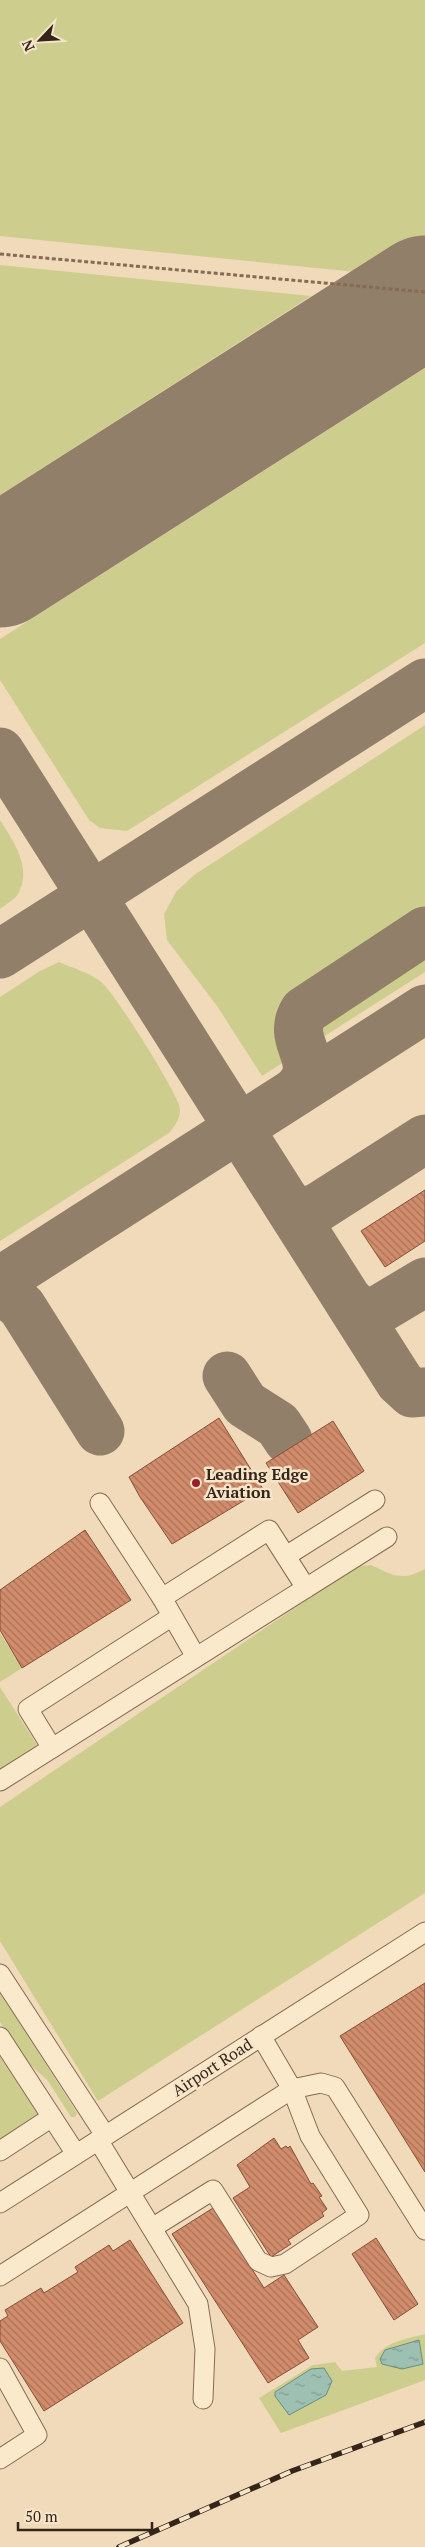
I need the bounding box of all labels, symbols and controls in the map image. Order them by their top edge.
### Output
north arrow [15,15,65,65]
text: N [17,37,39,55]
place label: Leading Edge Aviation [206,1463,309,1503]
marker: Leading Edge Aviation [190,1477,202,1489]
street label: Airport Road [168,2033,256,2101]
scale bar [18,2500,151,2532]
text: 50 m [25,2506,58,2526]

